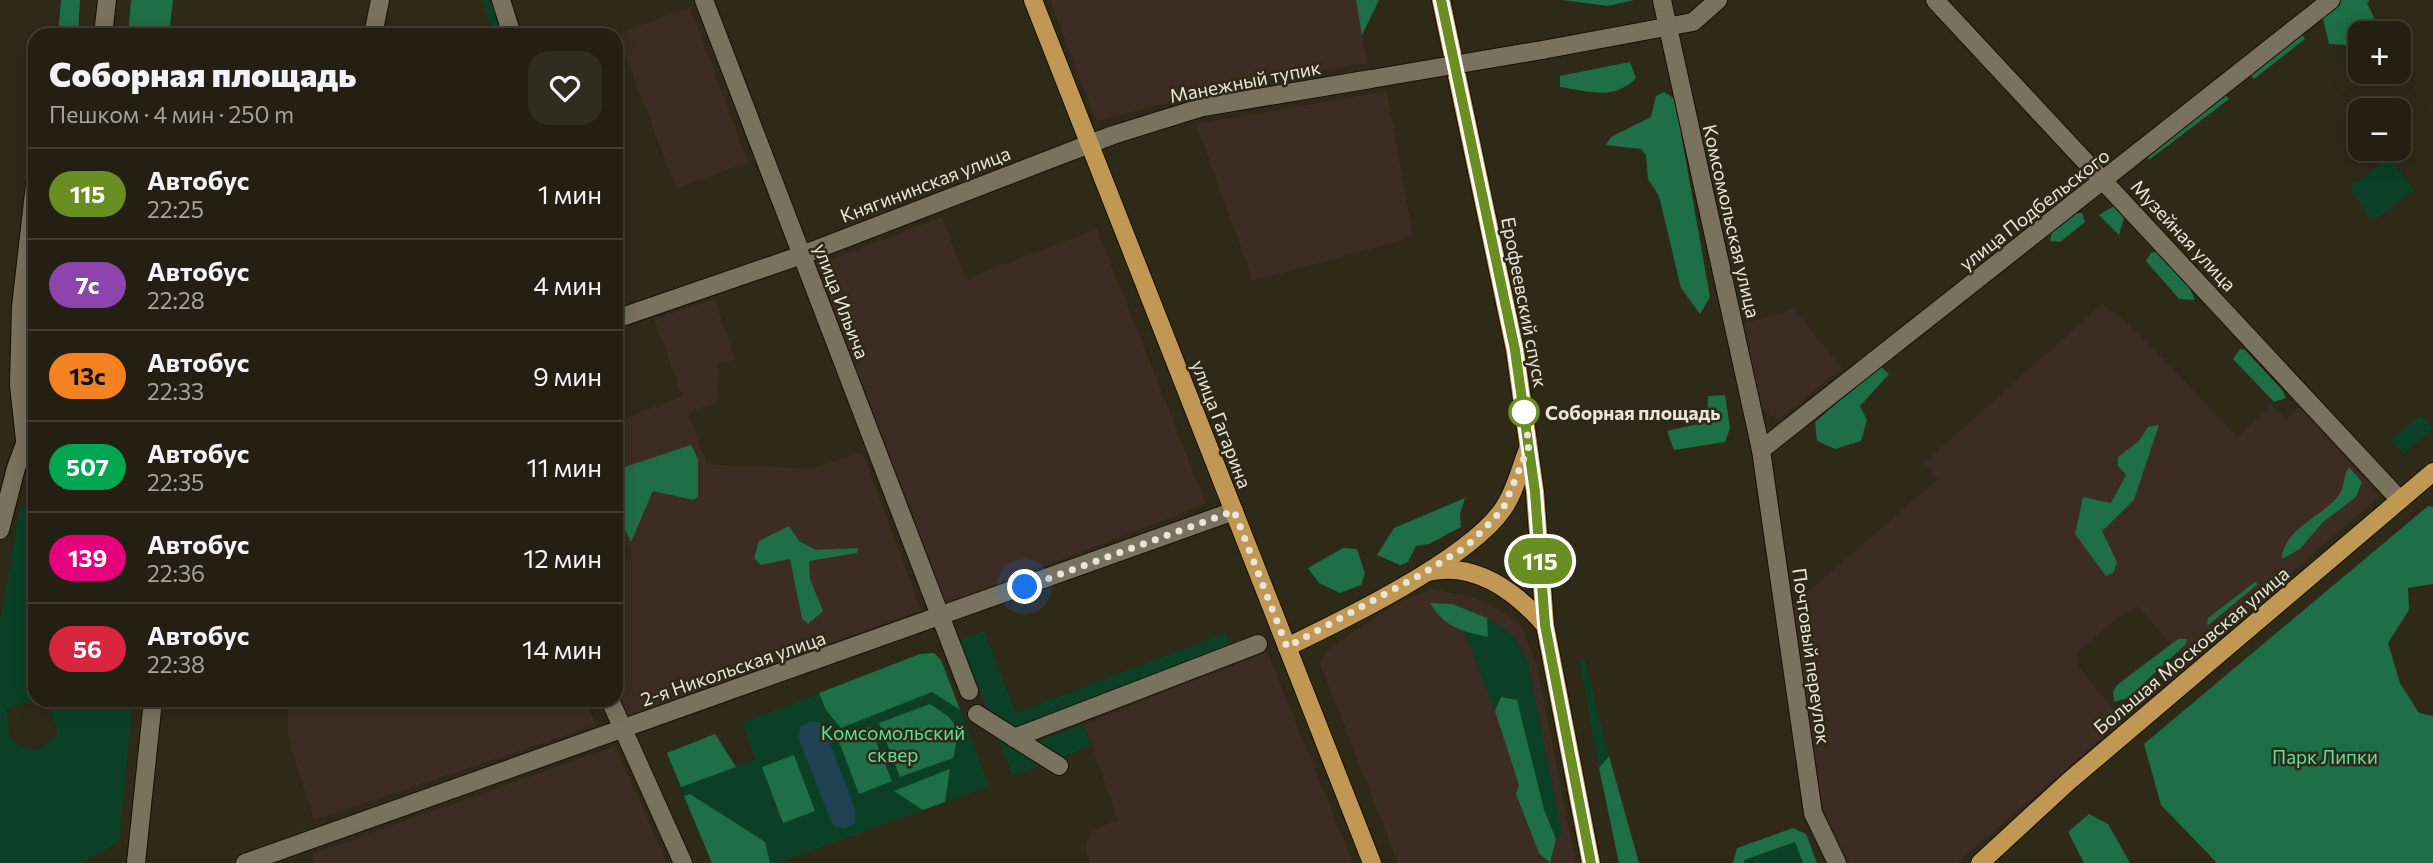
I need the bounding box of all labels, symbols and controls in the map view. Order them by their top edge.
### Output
map controls [2348,21,2411,161]
button: + [2348,21,2411,84]
button: heart [528,51,602,125]
text: Соборная площадь [49,53,356,94]
street label: Манежный тупик [1167,55,1323,107]
button: − [2348,98,2411,161]
text: Пешком · 4 мин · 250 m [49,100,294,128]
street label: Комсомольская улица [1699,122,1765,320]
street label: Княгининская улица [837,141,1013,227]
street label: улица Подбельского [1954,143,2114,275]
text: Автобус [147,164,249,195]
street label: Музейная улица [2127,175,2241,295]
text: 1 мин [538,178,602,209]
text: 115 [70,179,105,208]
text: 22:25 [147,195,204,223]
street label: Ерофеевский спуск [1497,215,1553,389]
street label: улица Ильича [809,240,875,362]
text: Автобус [147,255,249,286]
text: 4 мин [533,269,602,300]
text: 7с [76,270,99,299]
text: 22:28 [147,286,205,314]
text: Автобус [147,346,249,377]
street label: улица Гагарина [1187,357,1257,491]
text: 9 мин [533,360,602,391]
text: 13с [69,361,106,390]
text: 22:33 [147,377,204,405]
marker: Соборная площадь [1509,397,1539,427]
place label: Соборная площадь [1545,401,1720,424]
text: Автобус [147,437,249,468]
text: 11 мин [527,451,602,482]
text: 507 [66,452,109,481]
text: 22:35 [147,468,204,496]
text: Автобус [147,528,249,559]
line badge: 115 [1500,538,1580,584]
text: 12 мин [523,542,602,573]
text: 139 [68,543,107,572]
text: 115 [1522,546,1558,575]
text: 22:36 [147,559,205,587]
street label: Большая Московская улица [2089,561,2293,739]
street label: Почтовый переулок [1788,566,1836,746]
your location [1007,569,1042,604]
text: Автобус [147,619,249,650]
street label: 2-я Никольская улица [638,626,828,710]
text: 14 мин [522,633,602,664]
text: 56 [73,634,102,663]
text: 22:38 [147,650,205,678]
park label: Комсомольский сквер [821,721,965,766]
park label: Парк Липки [2272,745,2378,768]

